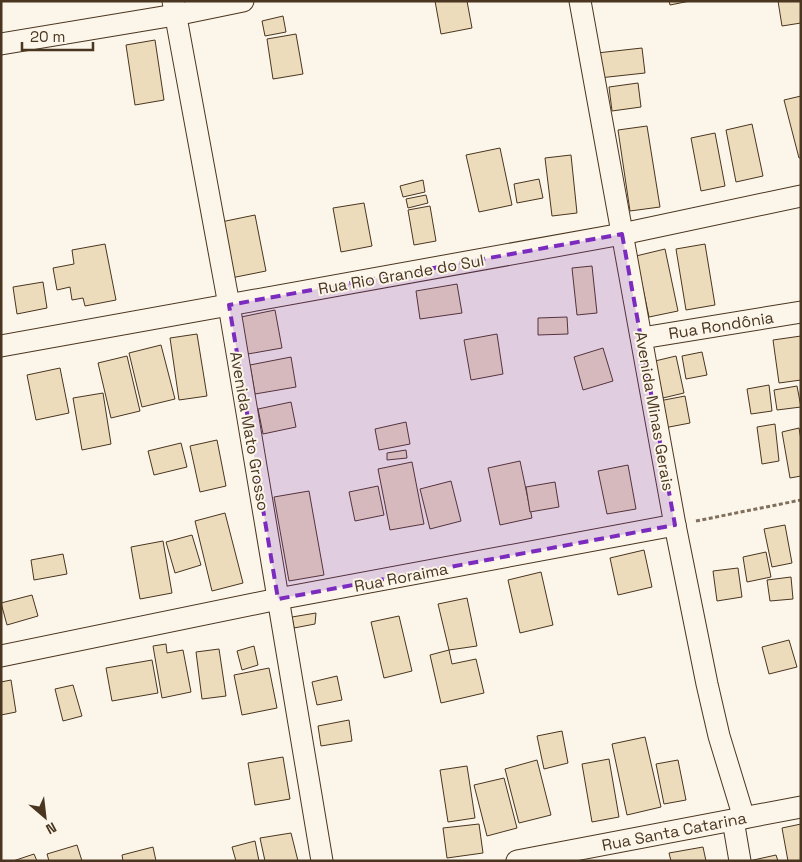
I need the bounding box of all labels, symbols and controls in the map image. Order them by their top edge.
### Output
scale bar [22,20,94,52]
text: 20 m [30,27,65,46]
street label: Rua Rio Grande do Sul [316,250,486,299]
street label: Rua Rondônia [667,307,775,344]
street label: Avenida Minas Gerais [630,330,679,492]
street label: Avenida Mato Grosso [225,350,274,512]
street label: Rua Roraima [352,558,450,597]
north arrow [20,792,70,842]
street label: Rua Santa Catarina [600,807,748,856]
text: N [43,818,59,839]

